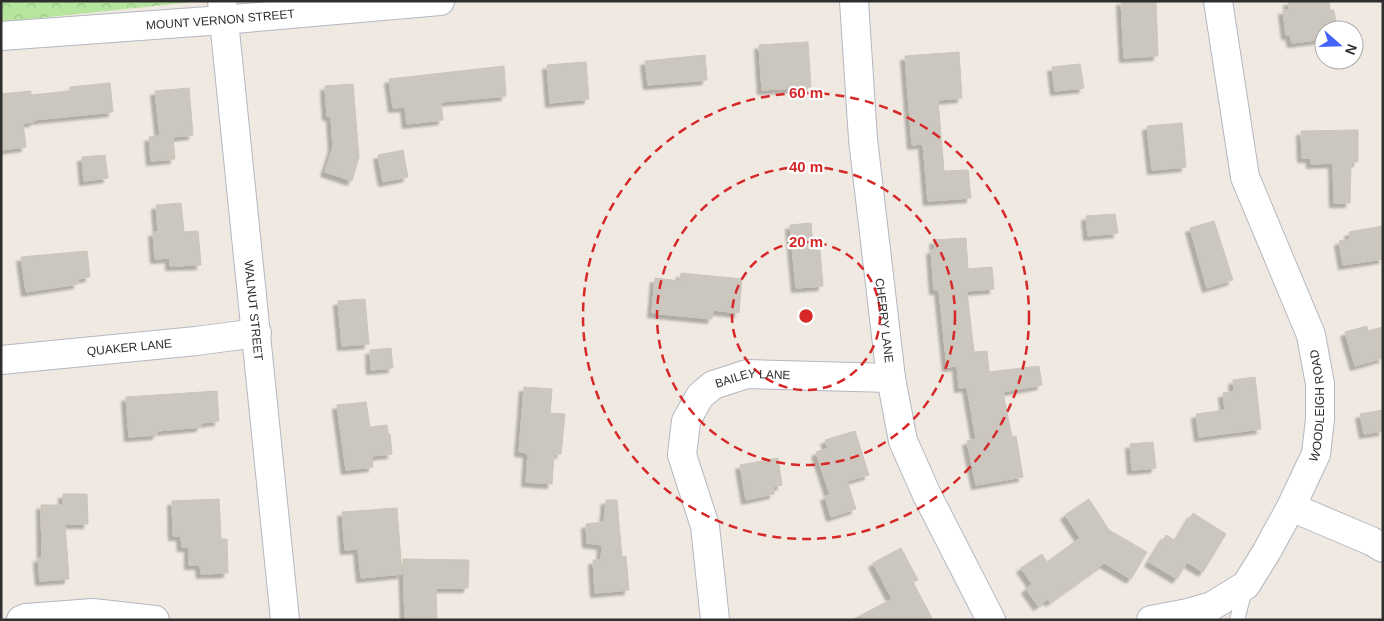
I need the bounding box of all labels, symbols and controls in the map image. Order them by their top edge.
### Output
street label: MOUNT VERNON STREET [145,7,296,33]
north arrow [1314,20,1364,70]
text: N [1342,42,1360,57]
text: 60 m [789,84,823,101]
text: 40 m [789,158,823,175]
text: 20 m [789,233,823,250]
street label: WALNUT STREET [241,260,266,362]
street label: CHERRY LANE [872,277,896,363]
centre of rings [797,307,815,325]
street label: QUAKER LANE [86,336,173,359]
street label: WOODLEIGH ROAD [1306,348,1327,464]
street label: BAILEY LANE [713,367,791,391]

